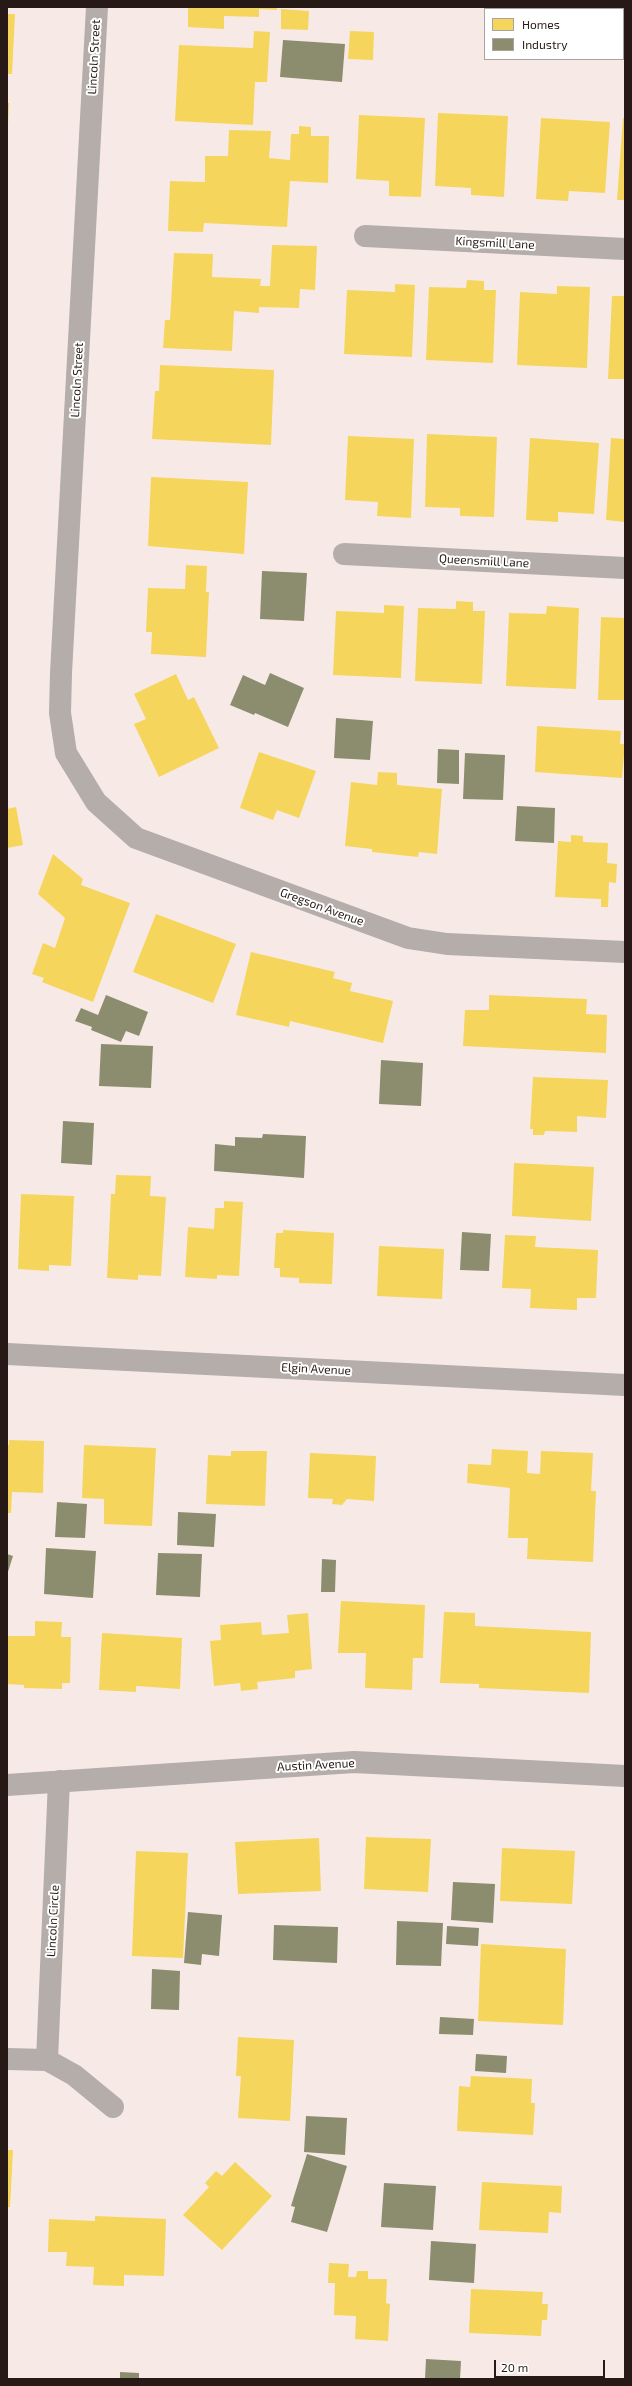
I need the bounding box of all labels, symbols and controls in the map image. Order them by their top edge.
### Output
legend [484,8,624,60]
text: Homes [522,17,560,31]
street label: Lincoln Street [85,19,103,95]
text: Industry [522,37,568,51]
street label: Kingsmill Lane [455,234,535,252]
street label: Lincoln Street [68,342,86,418]
street label: Queensmill Lane [439,551,529,571]
street label: Gregson Avenue [278,885,366,929]
street label: Elgin Avenue [281,1360,351,1378]
street label: Austin Avenue [277,1756,355,1774]
street label: Lincoln Circle [44,1885,62,1957]
scale bar [496,2352,607,2378]
text: 20 m [501,2360,528,2374]

